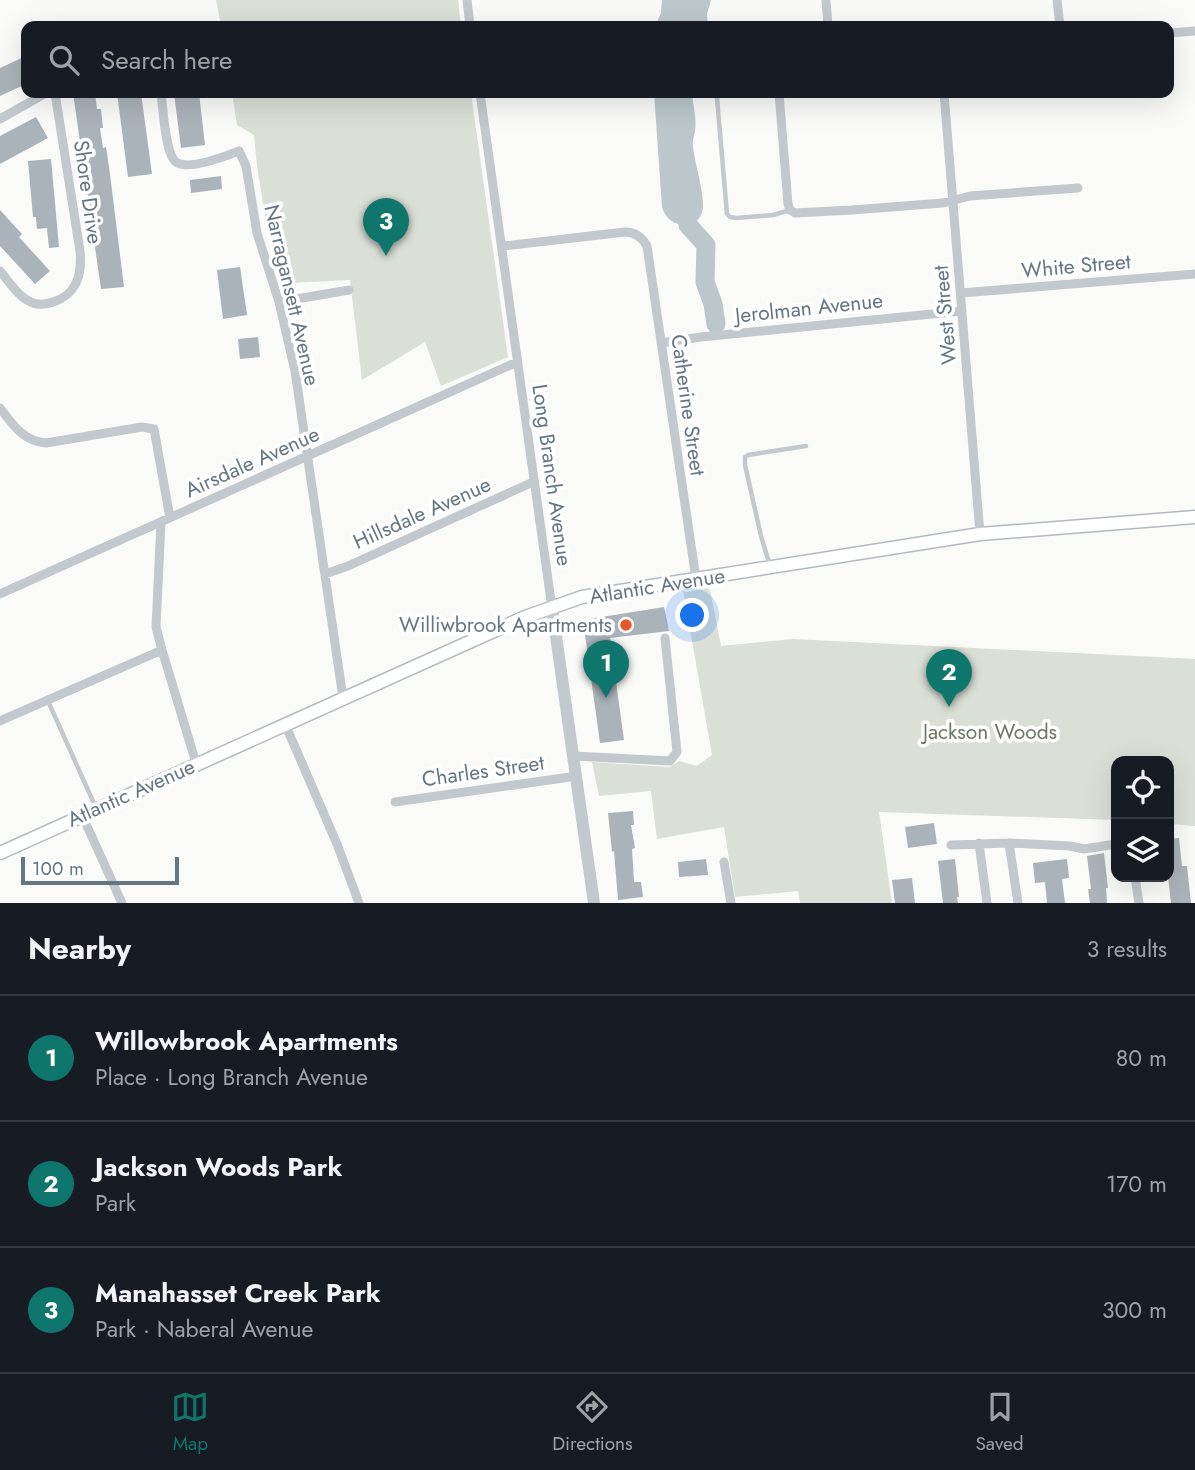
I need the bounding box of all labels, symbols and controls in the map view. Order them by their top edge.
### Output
search box [21,21,1174,98]
icon: search [45,41,83,79]
text: Search here [101,41,233,79]
street label: Shore Drive [66,138,110,246]
pin: 3 [363,198,409,256]
street label: Narragansett Avenue [257,201,327,389]
street label: White Street [1020,246,1132,286]
street label: West Street [926,264,964,366]
street label: Jerolman Avenue [731,285,884,331]
street label: Catherine Street [663,332,713,478]
street label: Long Branch Avenue [524,382,580,568]
street label: Airsdale Avenue [180,419,324,505]
street label: Hillsdale Avenue [348,469,496,557]
street label: Atlantic Avenue [587,560,727,612]
your location [675,598,709,632]
place label: Williwbrook Apartments [399,610,612,640]
marker: Williwbrook Apartments [618,617,634,633]
pin: 1 [583,640,629,698]
pin: 2 [926,649,972,707]
park label: Jackson Woods [920,717,1057,747]
street label: Charles Street [420,748,546,794]
street label: Atlantic Avenue [62,751,200,835]
map controls [1111,756,1174,882]
button: locate [1111,756,1174,819]
button: layers [1111,819,1174,882]
scale bar [21,854,178,886]
text: 100 m [32,855,84,882]
text: Nearby [28,927,131,970]
text: 3 results [1087,932,1167,966]
text: Willowbrook Apartments [95,1022,398,1060]
text: 1 [45,1041,57,1075]
text: 80 m [1116,1041,1167,1075]
text: Place · Long Branch Avenue [95,1060,368,1094]
text: Jackson Woods Park [95,1148,343,1186]
text: 2 [43,1167,59,1201]
text: 170 m [1106,1167,1167,1201]
text: Park [95,1186,136,1220]
text: Manahasset Creek Park [95,1274,381,1312]
text: 3 [44,1293,58,1327]
text: 300 m [1102,1293,1167,1327]
text: Park · Naberal Avenue [95,1312,313,1346]
tab: Map [171,1388,209,1457]
tab: Directions [552,1388,633,1457]
tab: Saved [975,1388,1024,1457]

